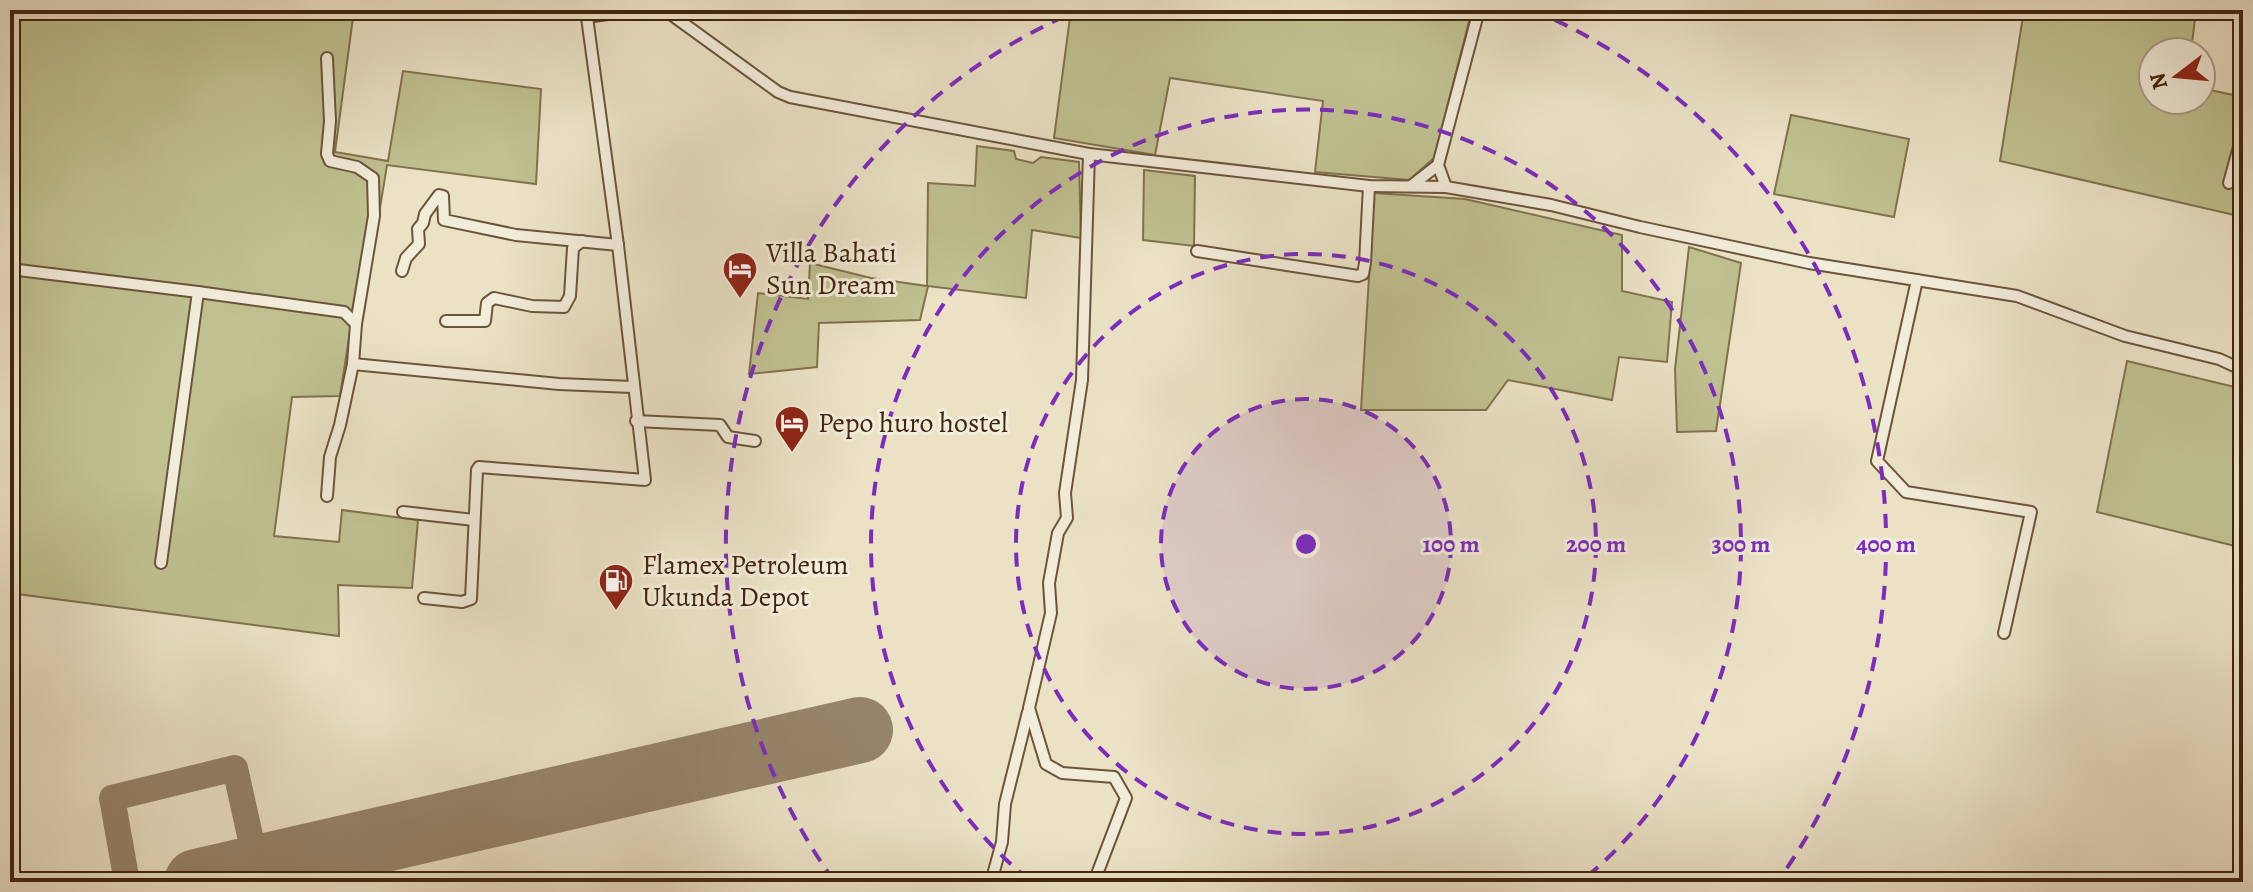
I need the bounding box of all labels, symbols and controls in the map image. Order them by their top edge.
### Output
north arrow [2137,36,2217,116]
text: N [2142,69,2175,93]
place label: Villa Bahati Sun Dream [765,234,897,304]
hotel icon: Villa Bahati Sun Dream [721,250,759,300]
hotel icon: Pepo huro hostel [773,404,811,454]
place label: Pepo huro hostel [818,404,1008,442]
text: 100 m [1422,528,1480,560]
text: 200 m [1566,528,1626,560]
text: 300 m [1712,528,1770,560]
text: 400 m [1856,528,1916,560]
centre of rings [1292,530,1320,558]
place label: Flamex Petroleum Ukunda Depot [642,546,849,616]
fuel station icon: Flamex Petroleum Ukunda Depot [597,562,635,612]

